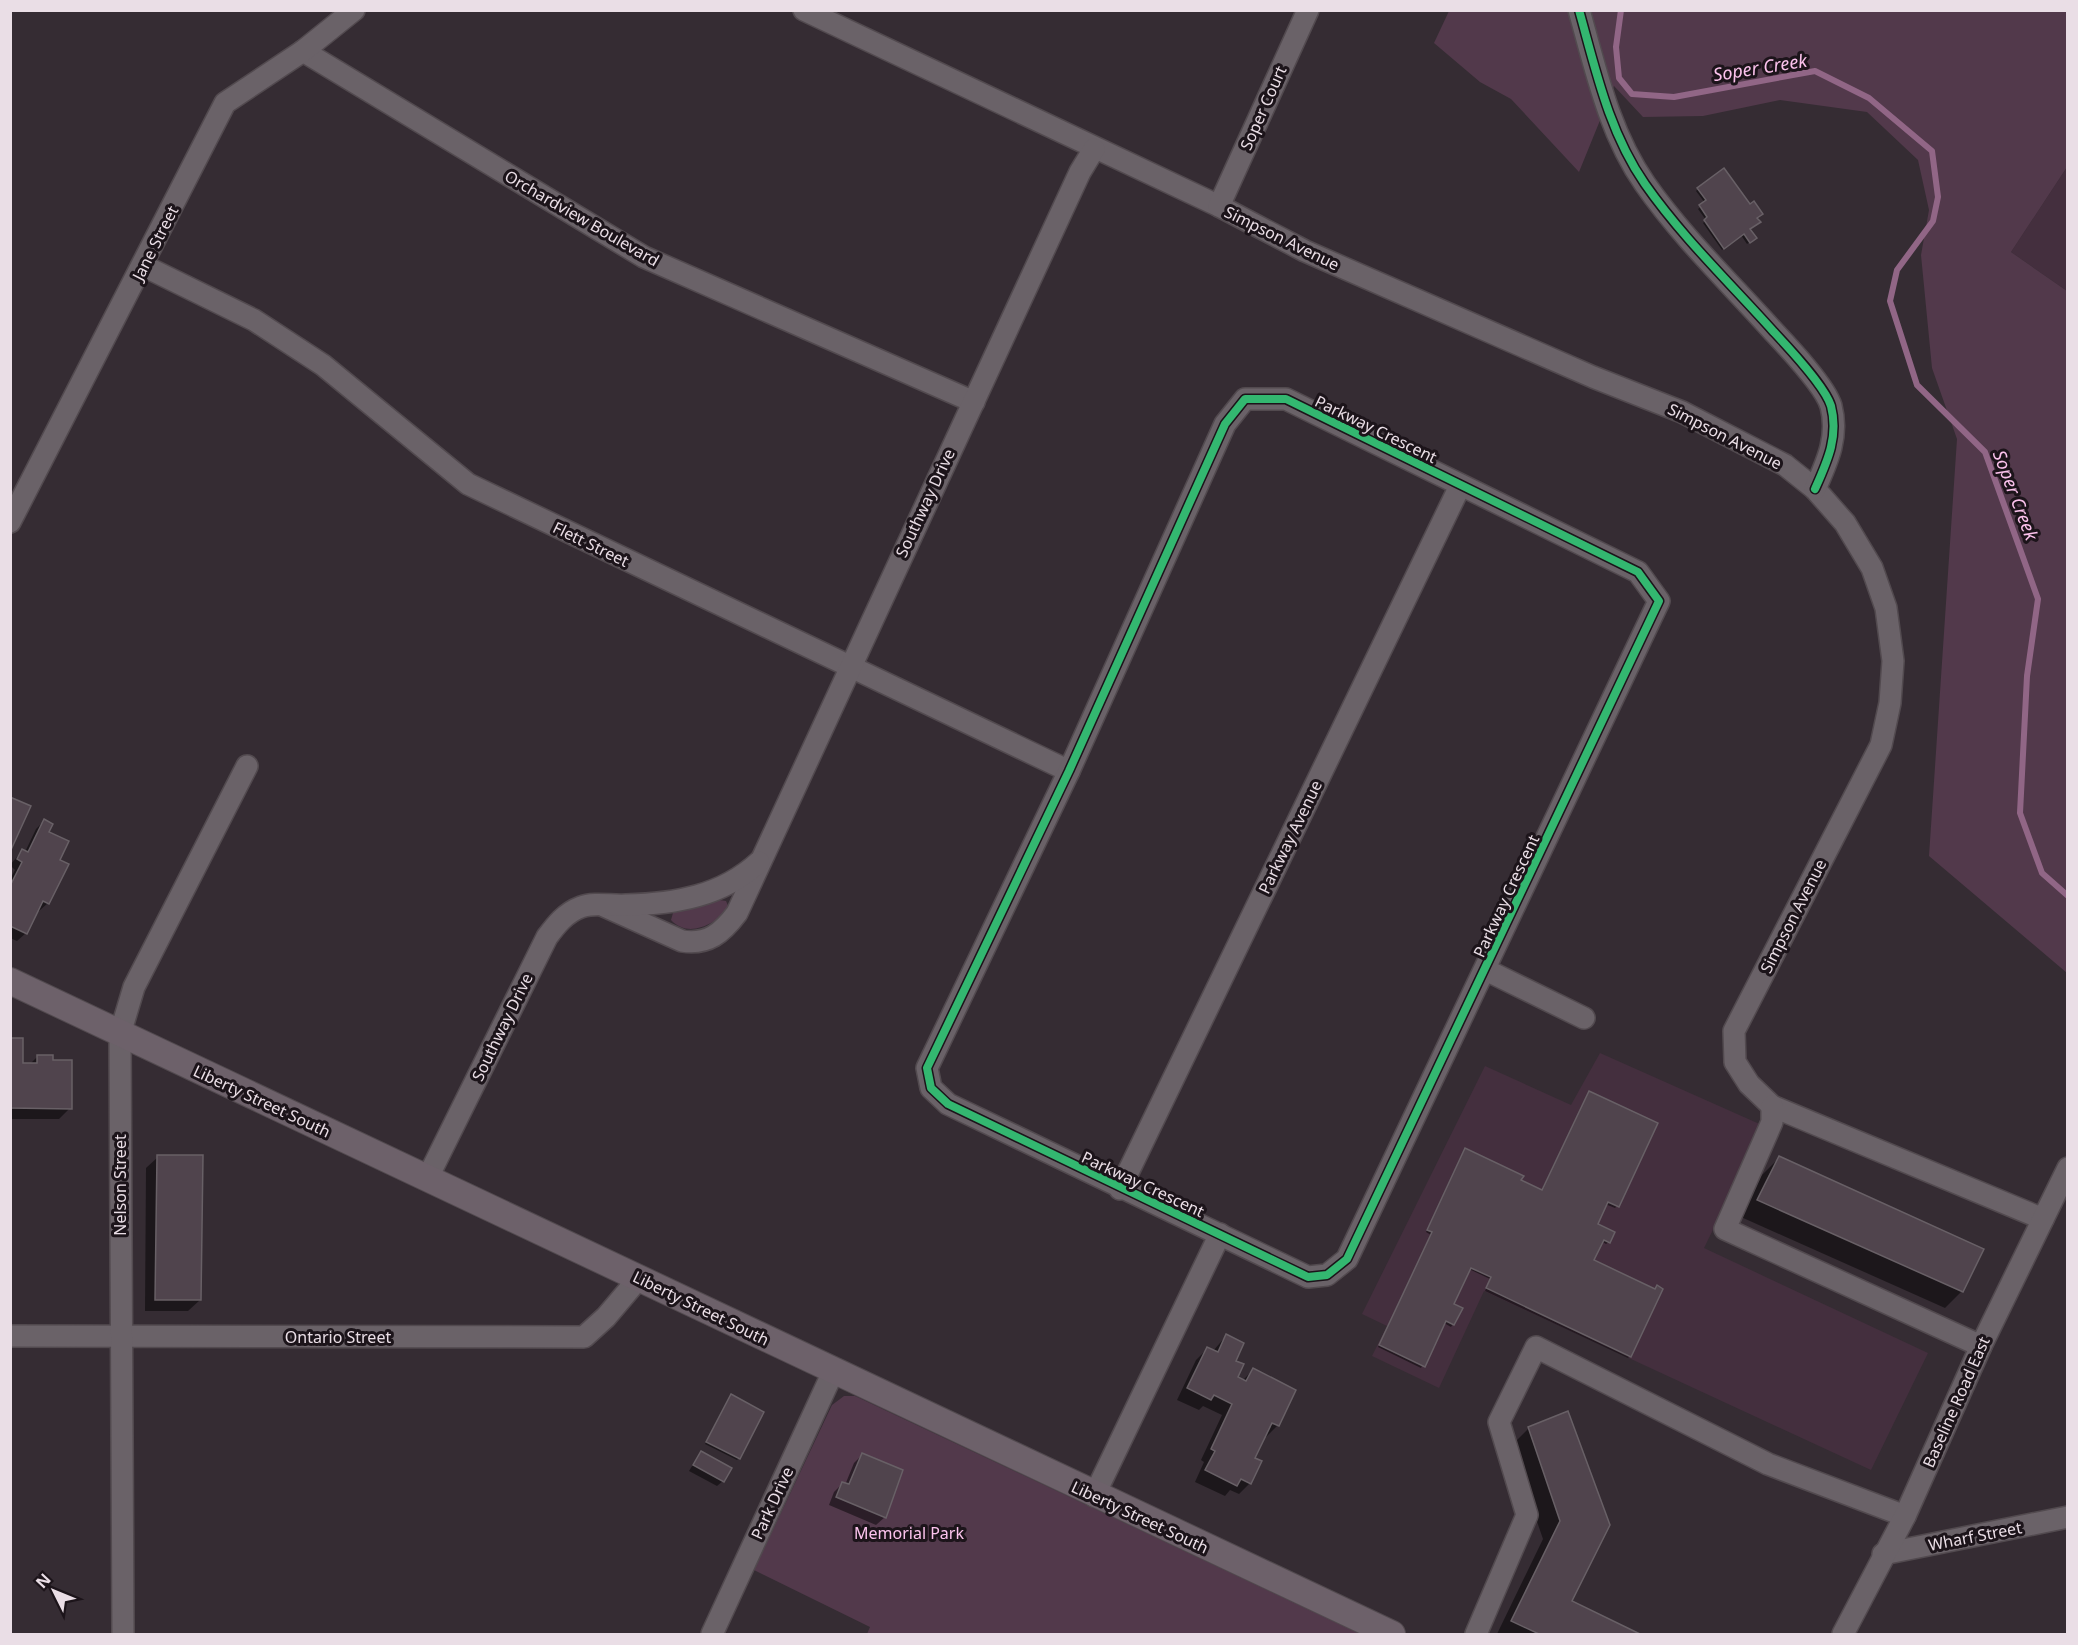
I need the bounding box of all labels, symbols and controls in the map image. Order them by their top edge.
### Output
water label: Soper Creek [1711,48,1810,86]
street label: Soper Court [1235,62,1291,154]
street label: Orchardview Boulevard [501,165,663,271]
street label: Simpson Avenue [1221,201,1343,275]
street label: Jane Street [126,202,183,286]
street label: Parkway Crescent [1311,390,1441,468]
street label: Simpson Avenue [1664,398,1786,474]
street label: Southway Drive [890,445,960,561]
water label: Soper Creek [1988,446,2045,545]
street label: Flett Street [549,516,633,572]
street label: Parkway Avenue [1253,777,1327,897]
street label: Parkway Crescent [1468,831,1544,961]
street label: Simpson Avenue [1755,855,1831,977]
street label: Southway Drive [466,969,538,1085]
street label: Liberty Street South [190,1060,334,1142]
street label: Nelson Street [109,1134,131,1236]
street label: Parkway Crescent [1078,1146,1208,1222]
street label: Liberty Street South [629,1265,773,1351]
street label: Ontario Street [285,1326,391,1348]
street label: Baseline Road East [1917,1333,1995,1471]
street label: Park Drive [746,1463,798,1543]
street label: Liberty Street South [1068,1476,1212,1558]
street label: Wharf Street [1926,1516,2024,1556]
park label: Memorial Park [854,1522,964,1544]
north arrow [24,1561,84,1621]
text: N [31,1569,56,1593]

